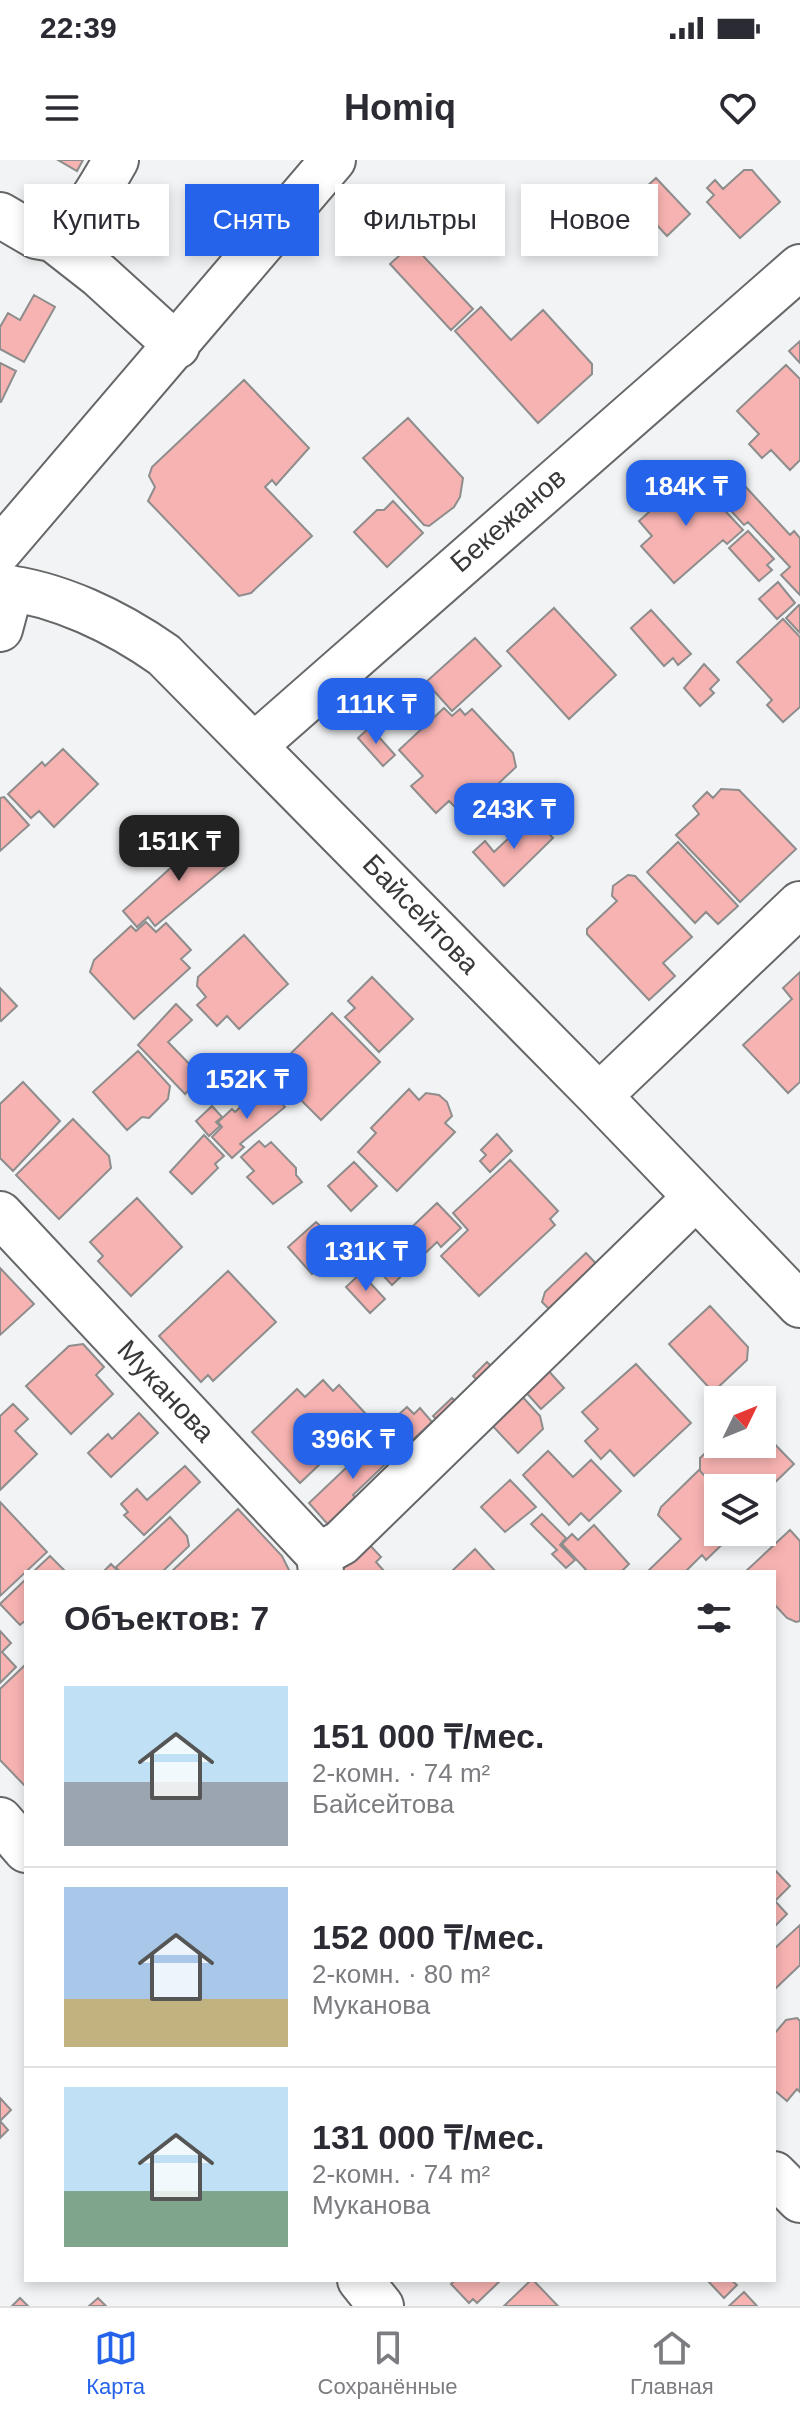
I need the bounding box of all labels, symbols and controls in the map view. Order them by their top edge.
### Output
text: 22:39 [40,11,117,44]
icon: menu [40,86,84,130]
icon: heart [716,86,760,130]
text: Homiq [344,87,456,128]
chip: Купить [24,184,169,256]
chip: Снять [185,184,319,256]
chip: Фильтры [335,184,505,256]
chip: Новое [521,184,658,256]
pin: 184K ₸ [621,460,751,528]
street label: Бекежанов [444,462,572,578]
text: 184K ₸ [644,471,728,501]
pin: 111K ₸ [311,678,441,746]
text: 111K ₸ [336,689,416,719]
pin: 243K ₸ [449,783,579,851]
text: 243K ₸ [472,794,556,824]
pin: 151K ₸ [114,815,244,883]
text: 151K ₸ [137,826,221,856]
street label: Байсейтова [357,848,486,980]
pin: 152K ₸ [182,1053,312,1121]
text: 152K ₸ [205,1064,289,1094]
pin: 131K ₸ [301,1225,431,1293]
text: 131K ₸ [324,1236,408,1266]
street label: Муканова [111,1334,221,1448]
north arrow [704,1386,776,1458]
map controls [704,1386,776,1546]
pin: 396K ₸ [288,1413,418,1481]
text: 396K ₸ [311,1424,395,1454]
button: layers [704,1474,776,1546]
icon: filters [692,1596,736,1640]
text: Объектов: 7 [64,1599,269,1637]
text: 151 000 ₸/мес. [312,1717,544,1755]
icon: home [128,1718,224,1814]
text: 2-комн. · 74 m² [312,1758,490,1788]
text: Байсейтова [312,1789,454,1819]
text: 152 000 ₸/мес. [312,1918,544,1956]
icon: home [128,1919,224,2015]
text: 2-комн. · 80 m² [312,1959,490,1989]
text: Муканова [312,1990,430,2020]
text: 131 000 ₸/мес. [312,2118,544,2156]
icon: home [128,2119,224,2215]
text: 2-комн. · 74 m² [312,2159,490,2189]
text: Муканова [312,2190,430,2220]
tab: Карта [86,2326,145,2400]
tab: Сохранённые [318,2326,458,2400]
tab: Главная [630,2326,714,2400]

